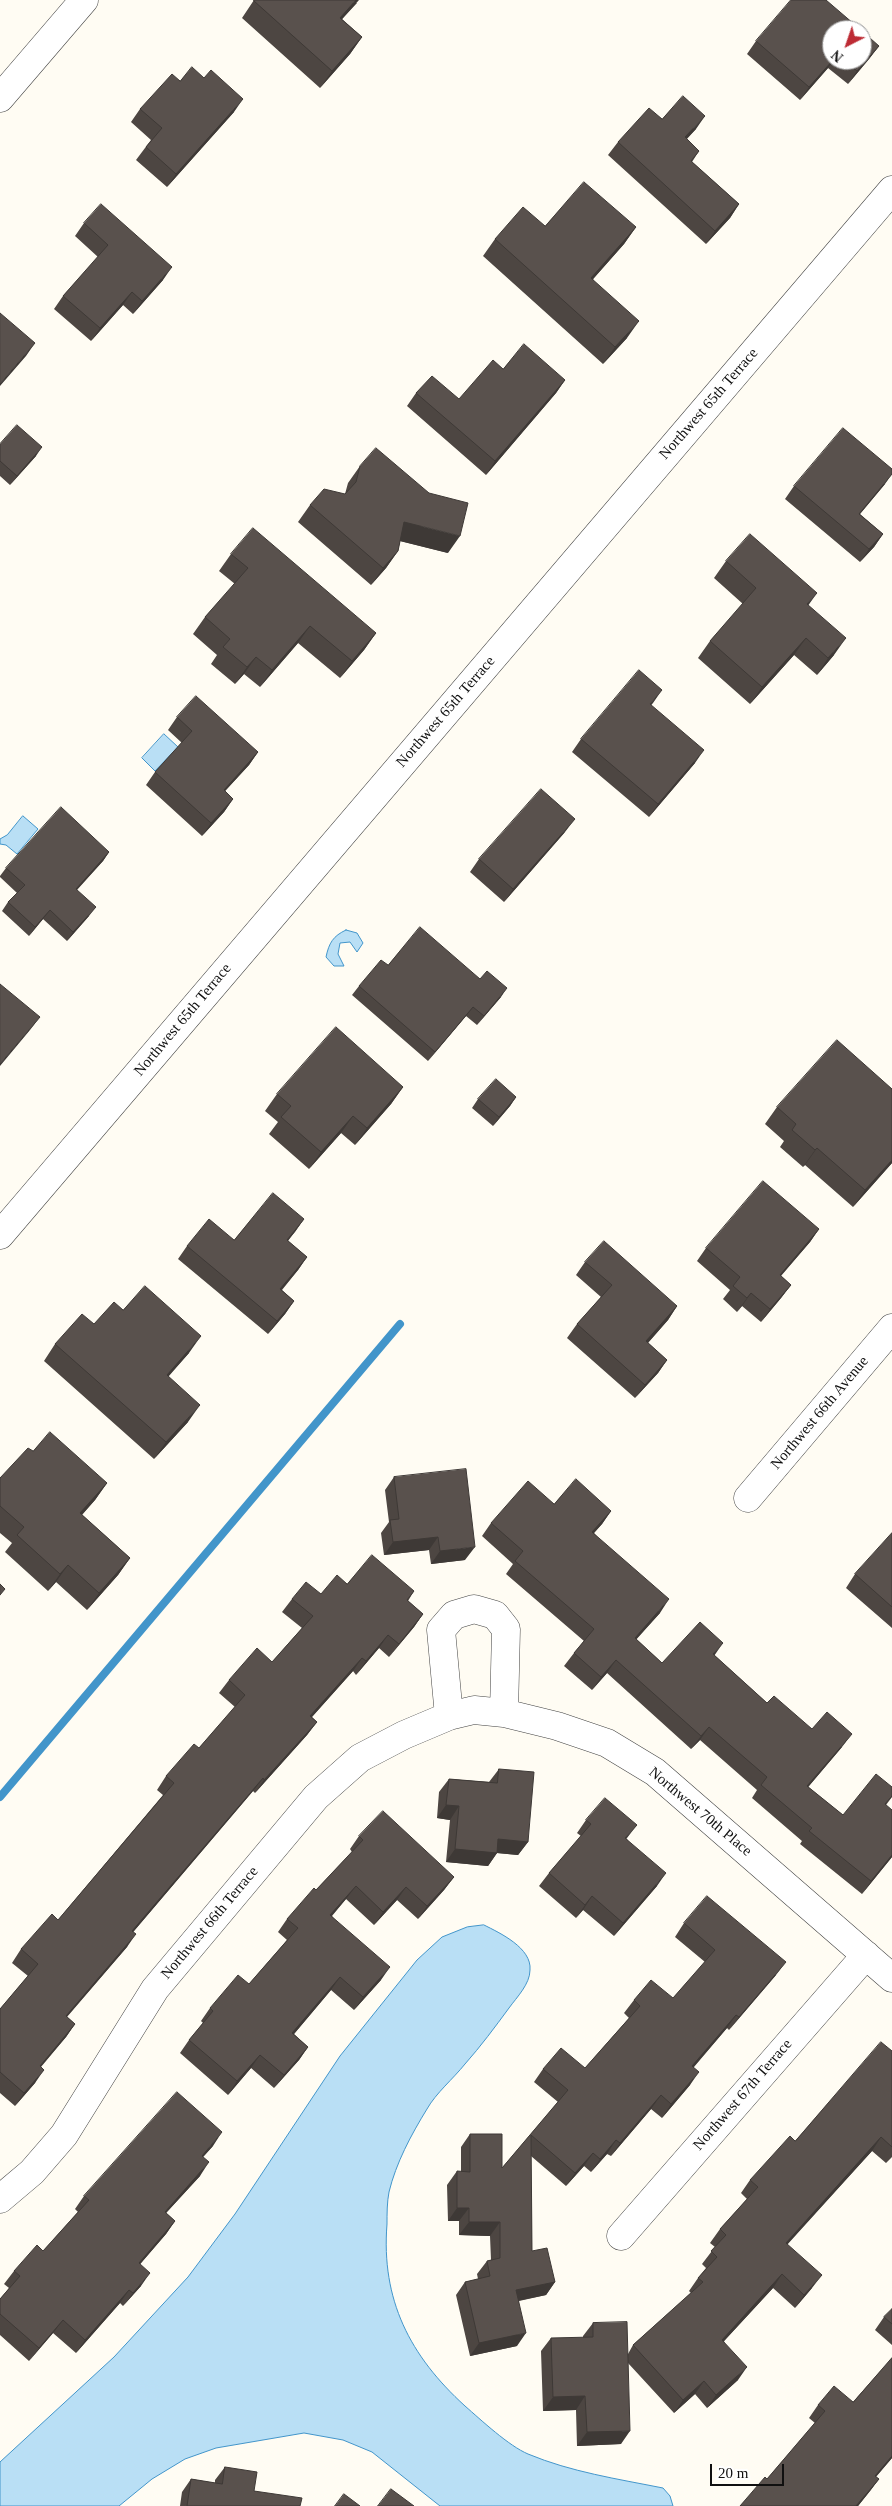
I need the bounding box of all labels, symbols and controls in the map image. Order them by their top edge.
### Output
north arrow [822,20,872,70]
text: N [829,47,846,65]
street label: Northwest 65th Terrace [656,345,762,463]
street label: Northwest 65th Terrace [393,653,499,771]
street label: Northwest 65th Terrace [131,960,235,1080]
street label: Northwest 66th Avenue [767,1353,873,1473]
street label: Northwest 70th Place [645,1764,755,1860]
street label: Northwest 66th Terrace [158,1863,262,1983]
street label: Northwest 67th Terrace [690,2036,796,2154]
scale bar [712,2454,786,2486]
text: 20 m [718,2465,748,2481]

